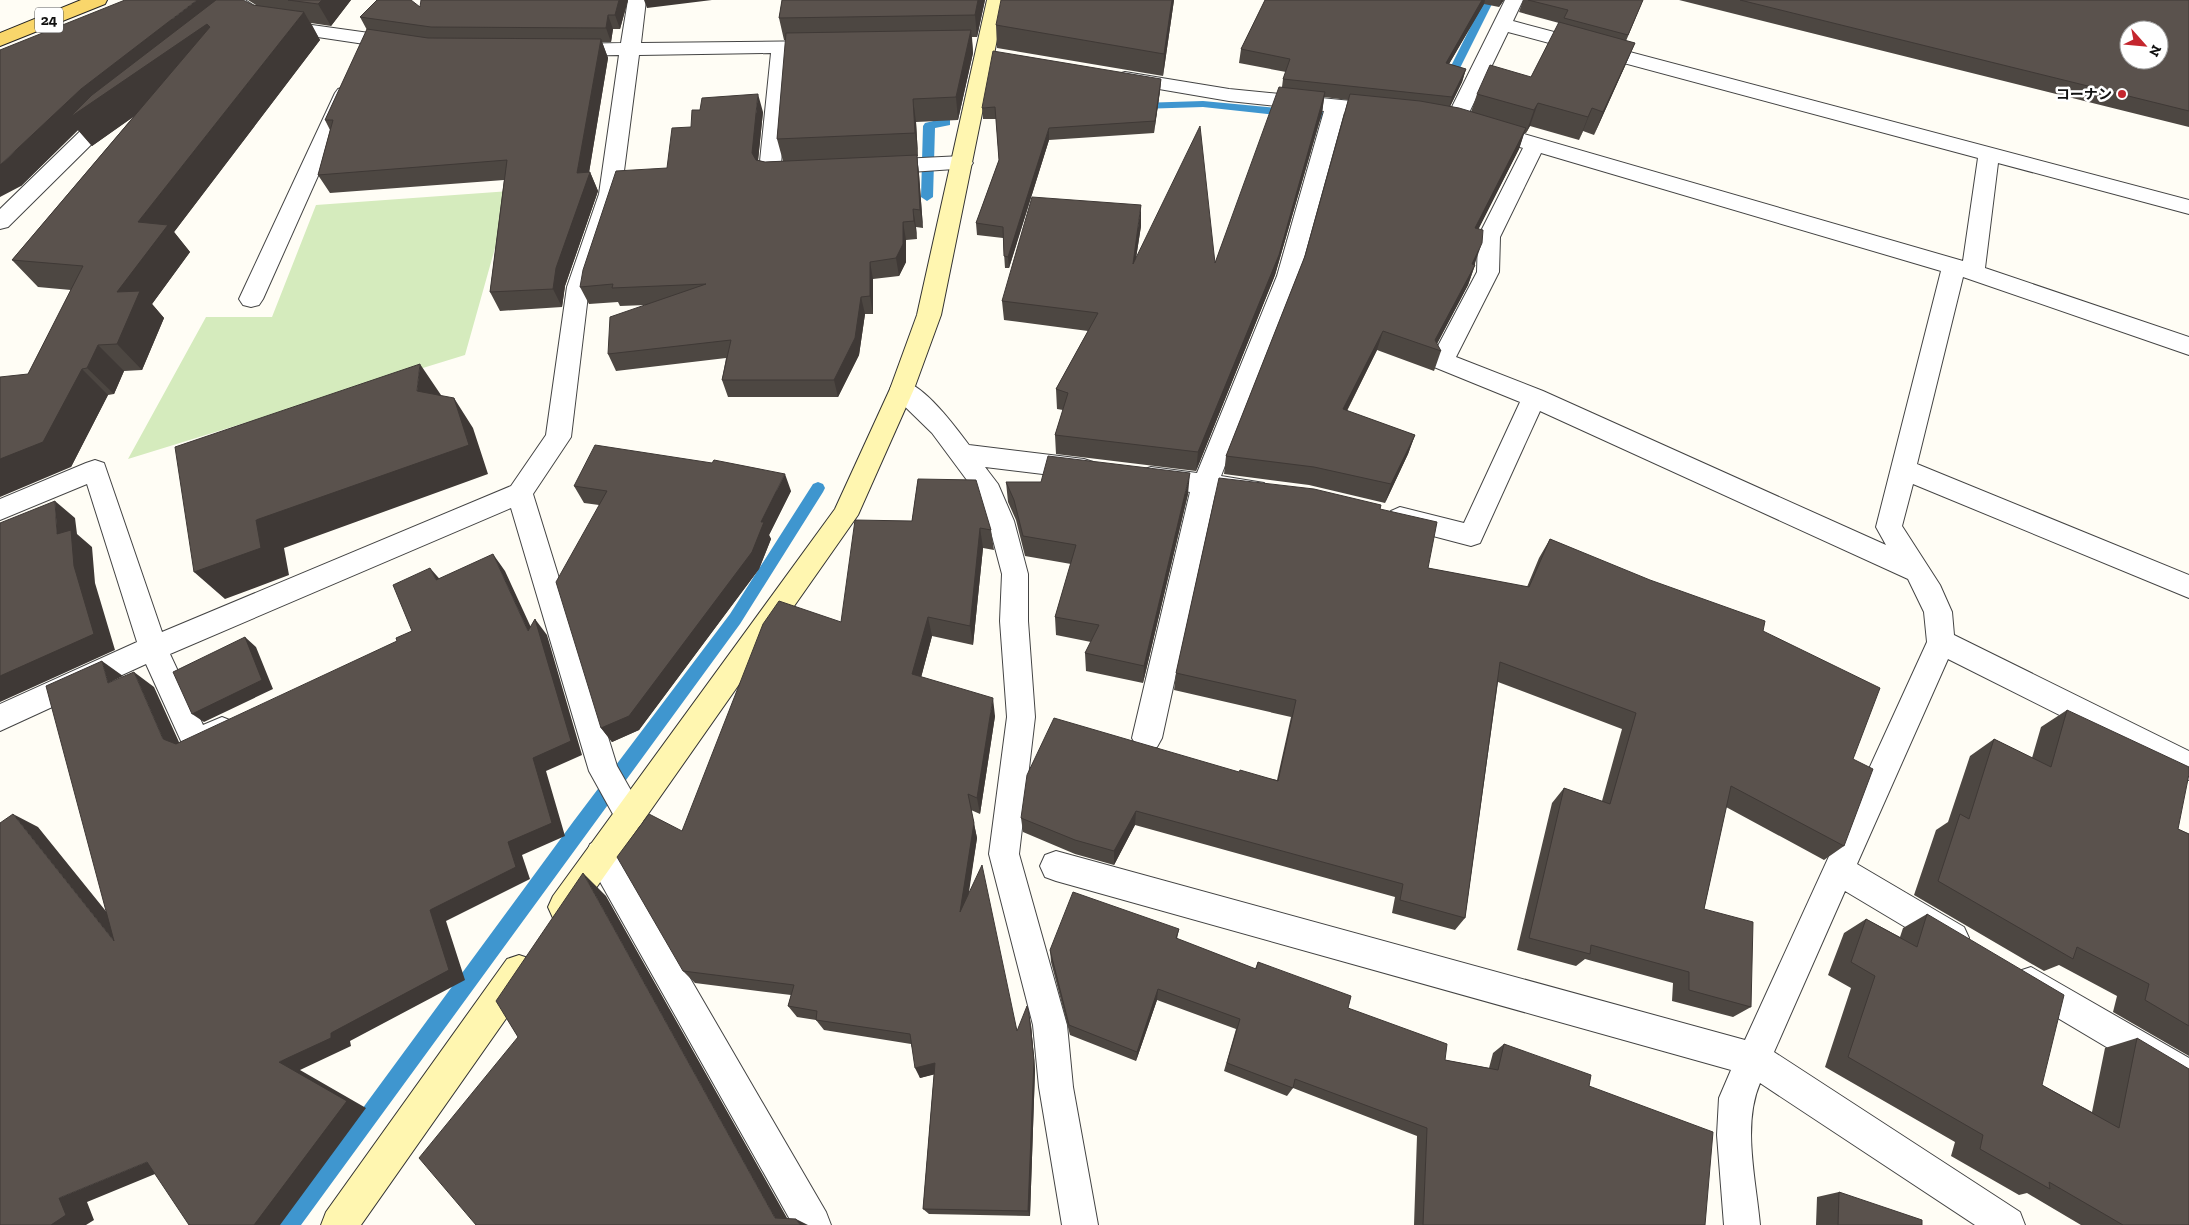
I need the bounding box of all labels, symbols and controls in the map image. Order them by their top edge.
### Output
road number: 24 [35,8,63,32]
north arrow [2119,20,2169,70]
text: N [2145,42,2165,60]
place label: コーナン [2056,86,2112,103]
marker: コーナン [2116,88,2128,100]

